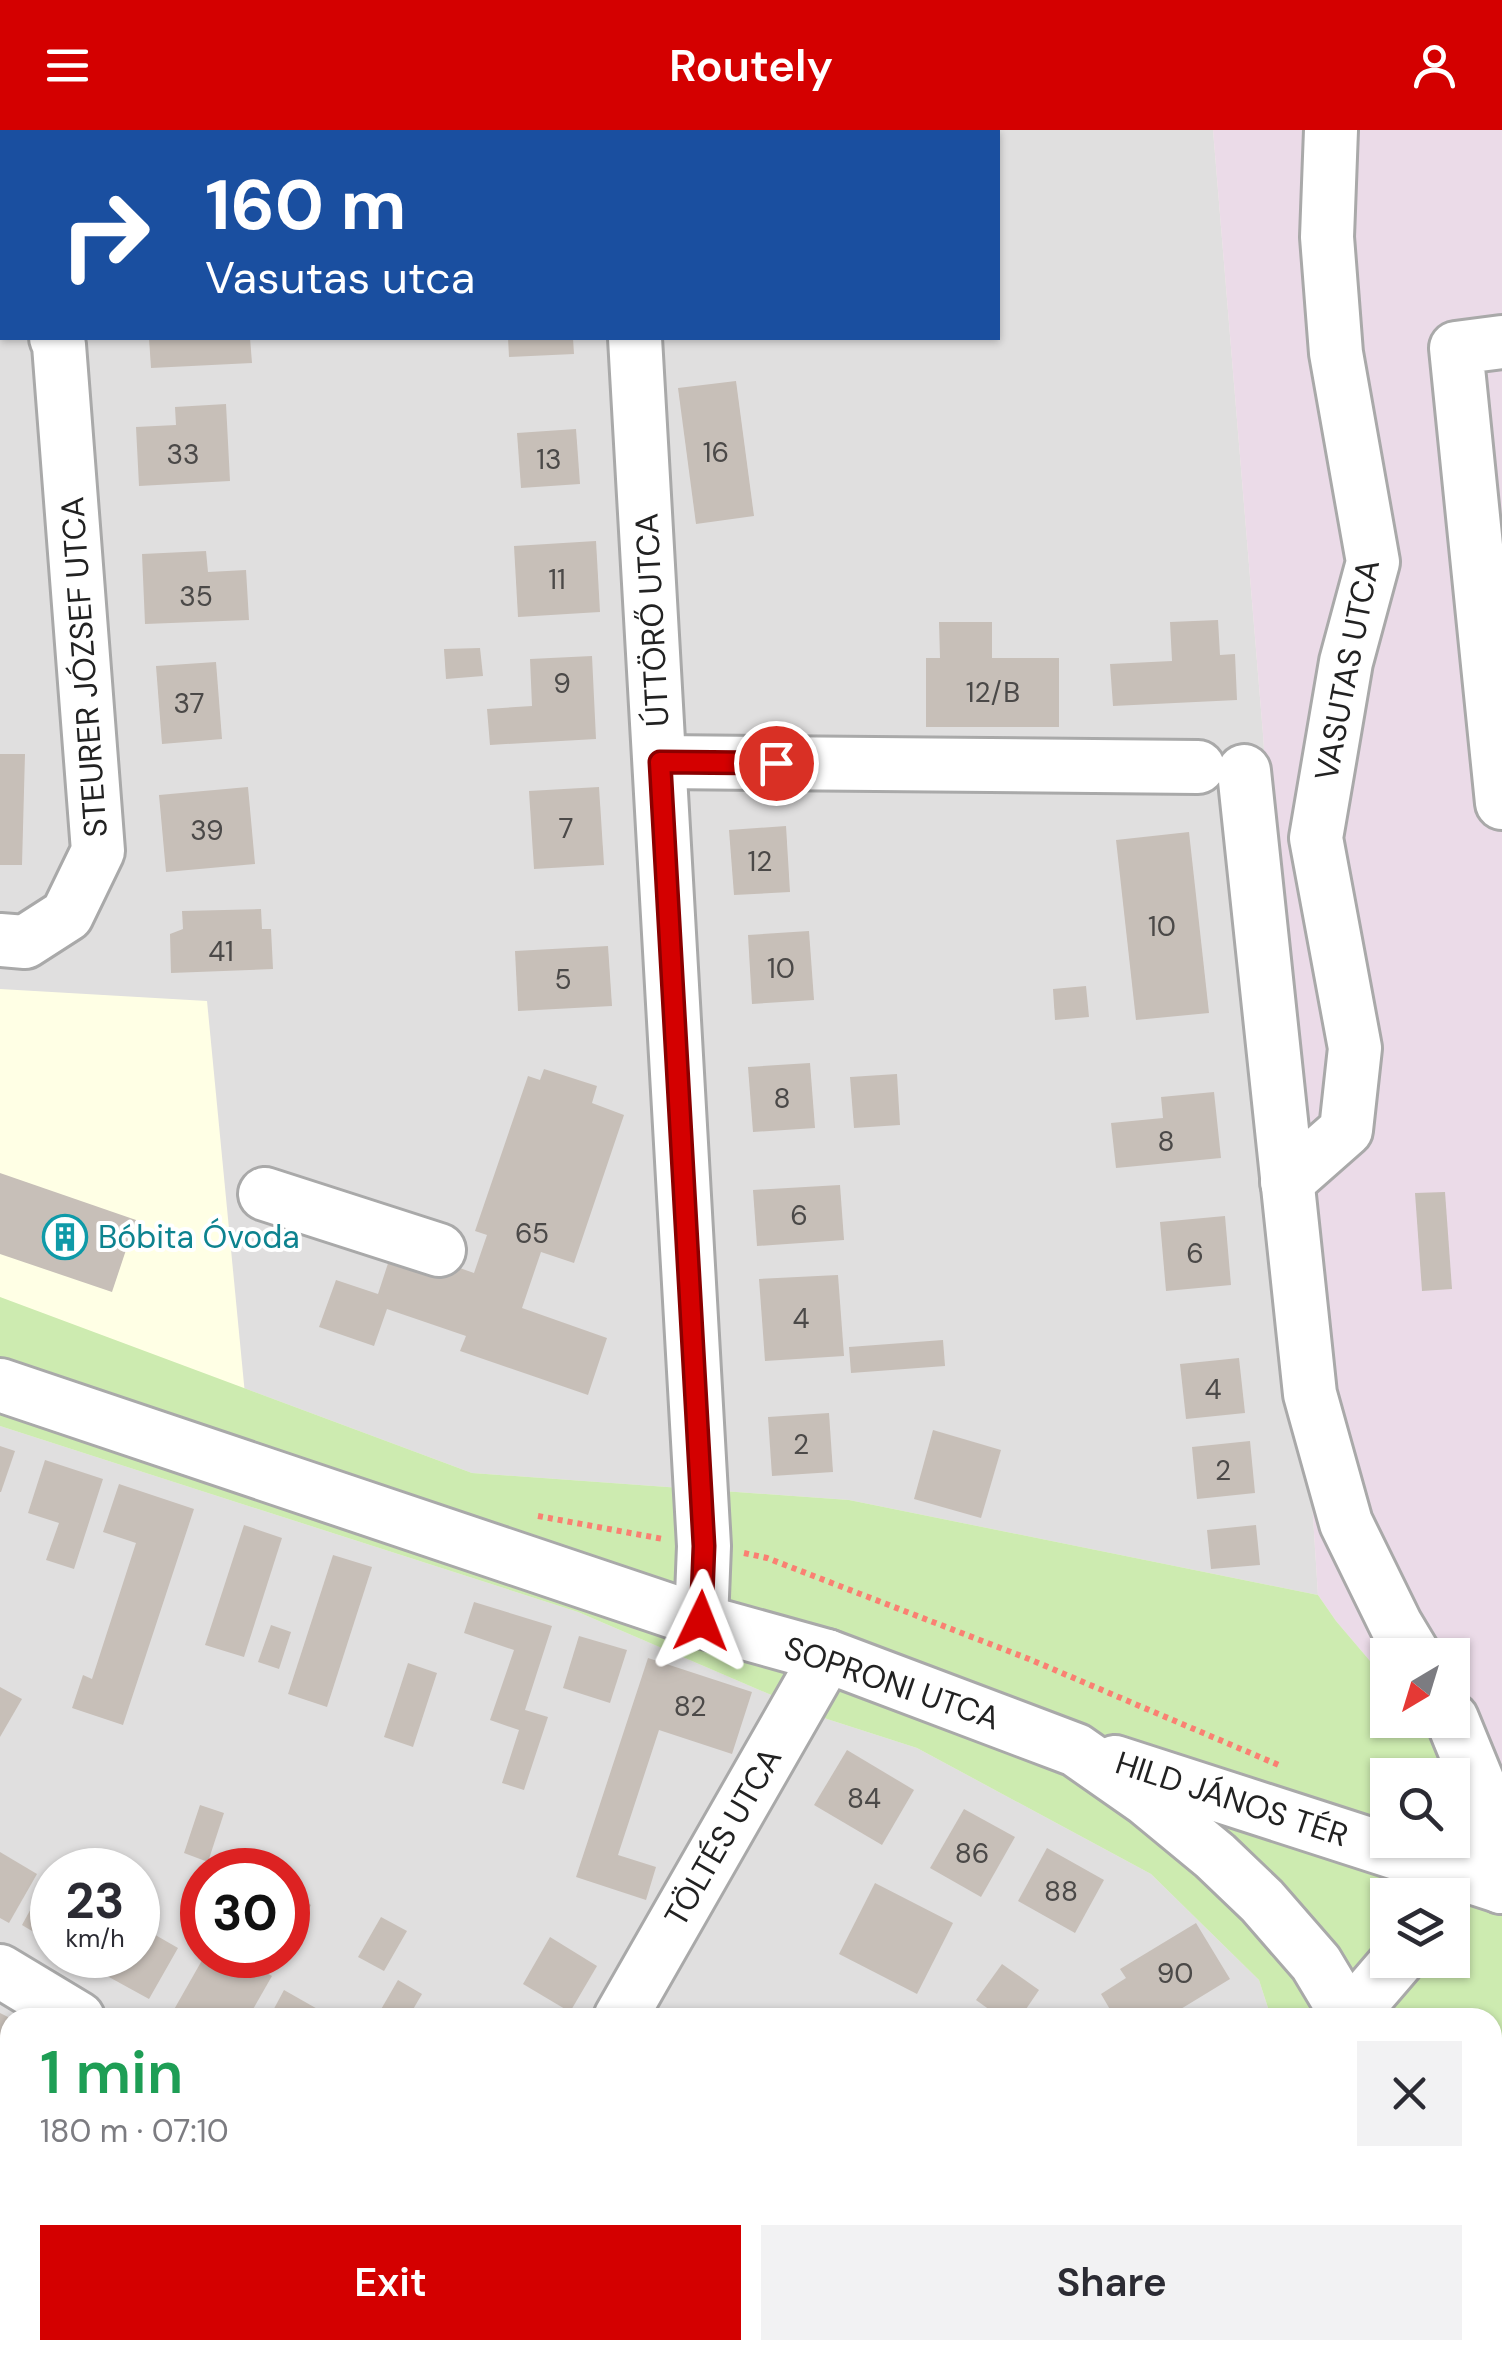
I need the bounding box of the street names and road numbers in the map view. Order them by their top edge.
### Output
street label: STEURER JÓZSEF UTCA [51,495,117,839]
street label: ÚTTÖRŐ UTCA [625,512,679,728]
street label: VASUTAS UTCA [1305,556,1389,784]
street label: SOPRONI UTCA [779,1626,1005,1740]
street label: TÖLTÉS UTCA [655,1740,791,1934]
street label: HILD JÁNOS TÉR [1110,1742,1354,1856]

